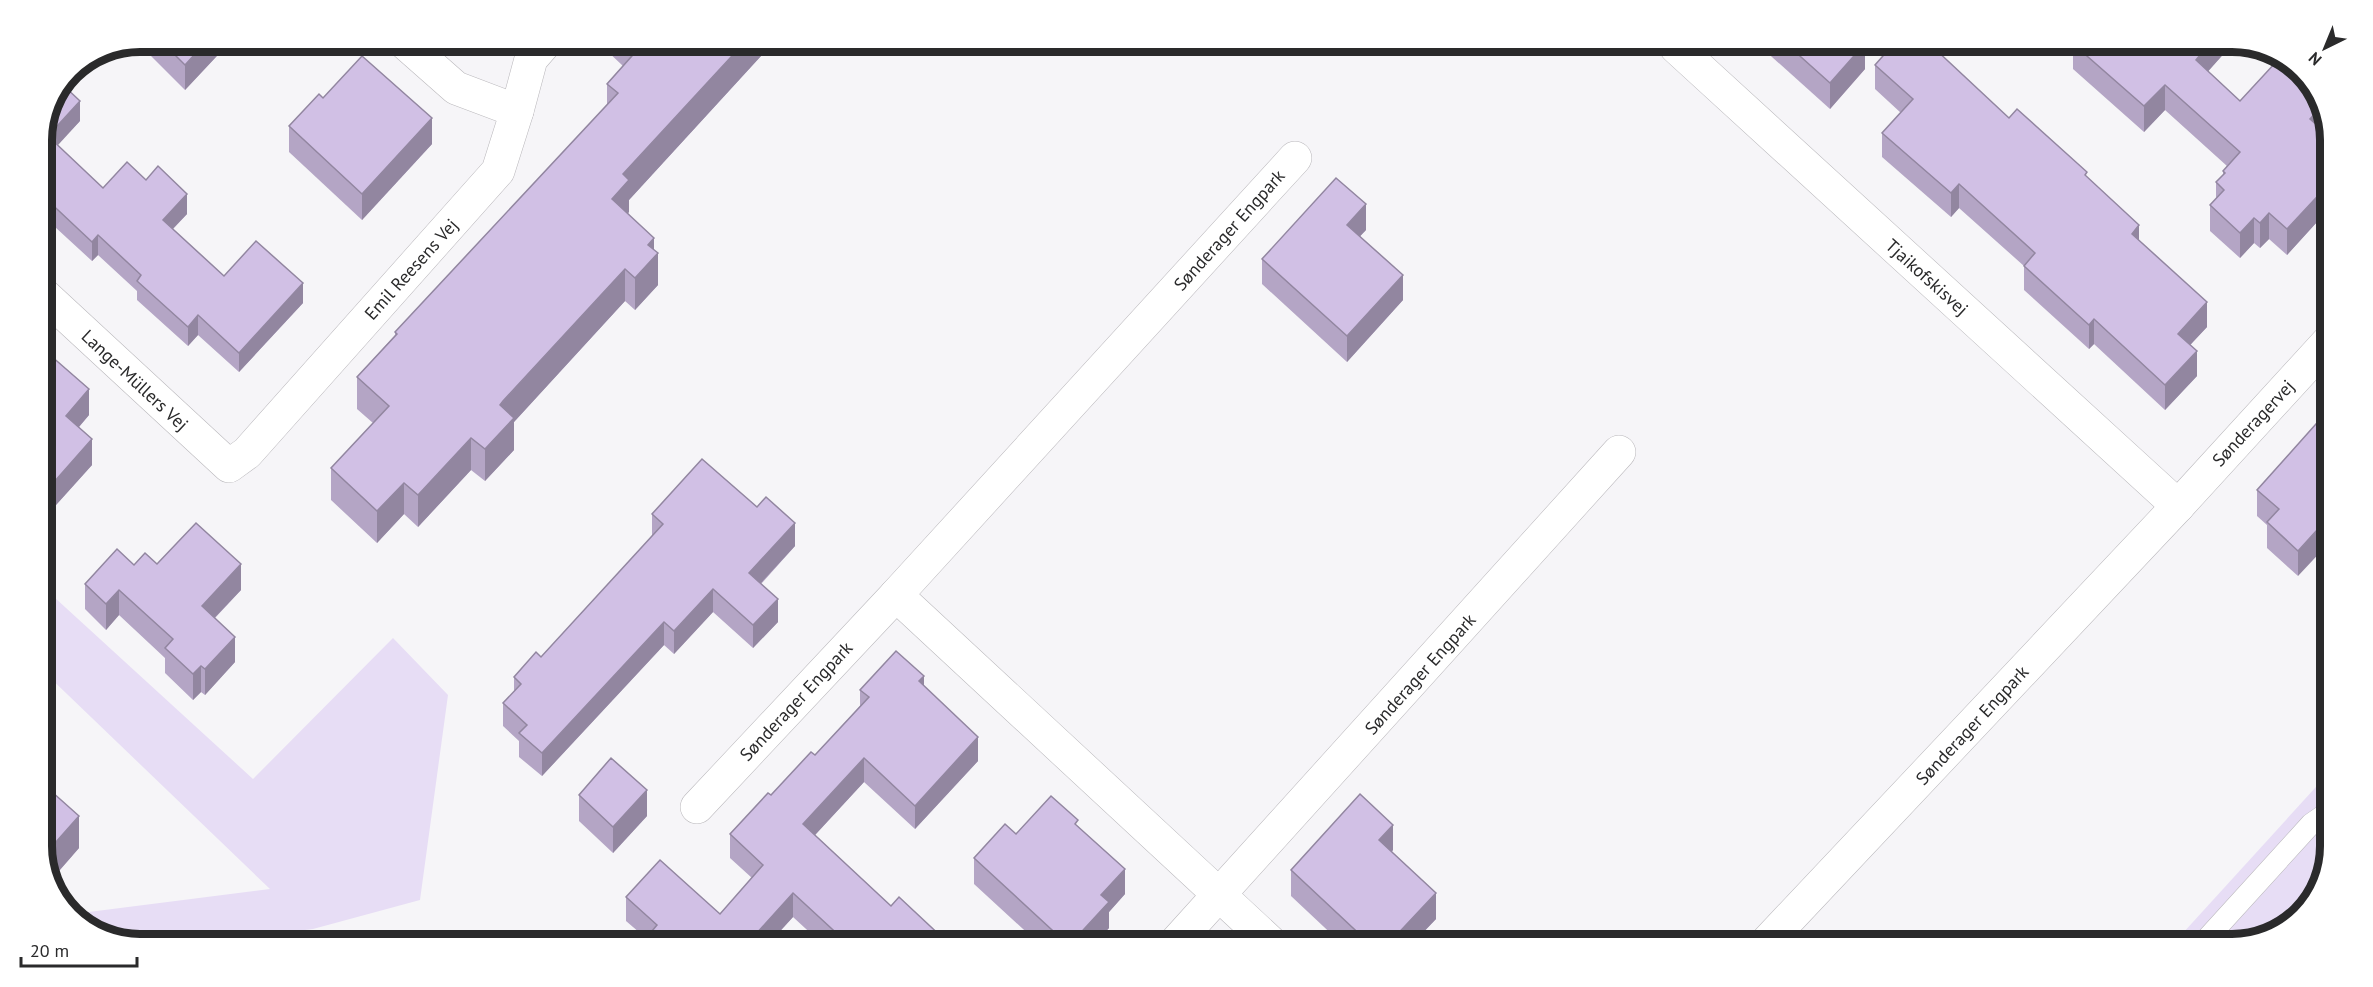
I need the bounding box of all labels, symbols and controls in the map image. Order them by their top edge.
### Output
north arrow [2295,18,2355,78]
text: N [2304,48,2325,70]
street label: Sønderager Engpark [1169,164,1290,295]
street label: Emil Reesens Vej [359,214,463,324]
street label: Tjaikofskisvej [1881,234,1973,320]
street label: Lange-Müllers Vej [77,325,193,435]
street label: Sønderagervej [2207,375,2299,471]
street label: Sønderager Engpark [1360,608,1481,739]
street label: Sønderager Engpark [735,636,858,766]
street label: Sønderager Engpark [1911,660,2034,790]
scale bar [21,930,136,968]
text: 20 m [30,939,69,962]

